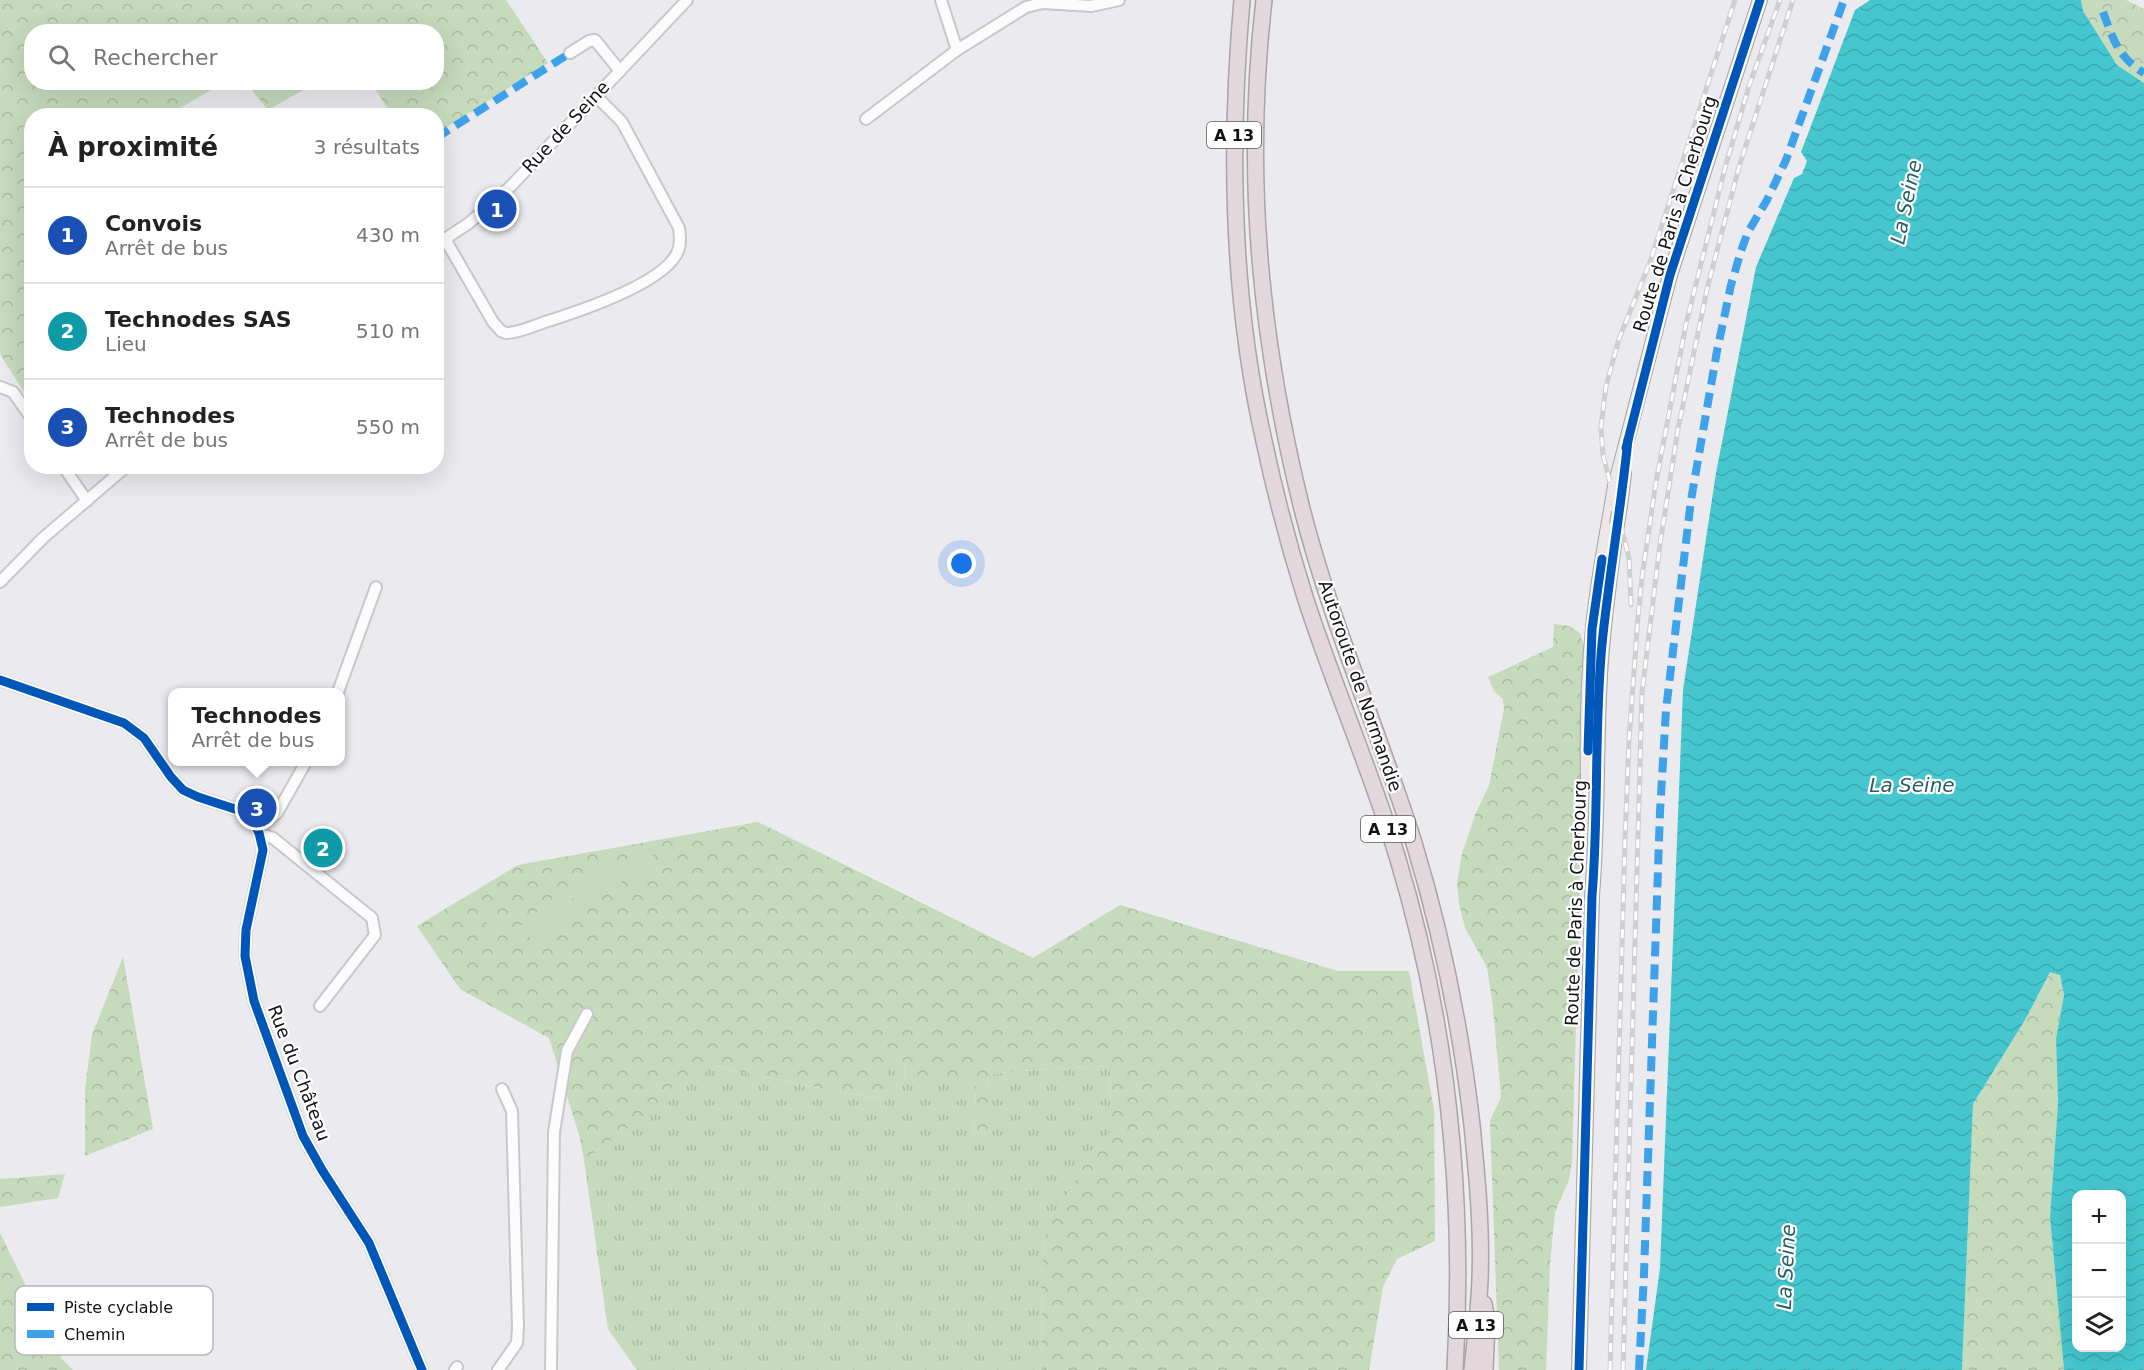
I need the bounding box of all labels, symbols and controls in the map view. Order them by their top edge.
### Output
search box [24,24,444,90]
icon: search [45,41,78,74]
text: Rechercher [93,45,218,70]
street label: Rue de Seine [518,76,614,177]
street label: Route de Paris à Cherbourg [1628,93,1721,335]
road number: A 13 [1207,122,1261,148]
text: À proximité [48,132,218,162]
text: 3 résultats [314,135,420,159]
water label: La Seine [1885,158,1927,246]
pin: 1 [478,186,516,232]
text: Convois [105,211,202,236]
text: 1 [61,223,74,247]
text: 430 m [356,223,420,247]
text: Arrêt de bus [105,236,228,260]
text: Technodes SAS [105,307,292,332]
text: 2 [61,319,74,343]
text: 510 m [356,319,420,343]
text: Lieu [105,332,147,356]
text: Technodes [105,403,235,428]
text: 3 [61,415,74,439]
text: 550 m [356,415,420,439]
text: Arrêt de bus [105,428,228,452]
your location [947,549,976,578]
street label: Autoroute de Normandie [1314,577,1407,794]
popup [168,688,345,766]
text: Technodes [191,703,322,728]
text: Arrêt de bus [191,728,314,752]
water label: La Seine [1869,773,1955,797]
street label: Route de Paris à Cherbourg [1561,780,1590,1026]
pin: 3 [238,786,276,830]
road number: A 13 [1361,816,1415,842]
pin: 2 [304,826,342,870]
street label: Rue du Château [264,1002,335,1144]
map controls [2072,1190,2126,1352]
button: + [2072,1190,2126,1244]
water label: La Seine [1772,1224,1800,1310]
button: − [2072,1244,2126,1298]
legend [15,1286,213,1355]
text: Piste cyclable [64,1298,173,1317]
button: layers [2072,1298,2126,1352]
road number: A 13 [1449,1312,1503,1338]
text: Chemin [64,1325,125,1344]

